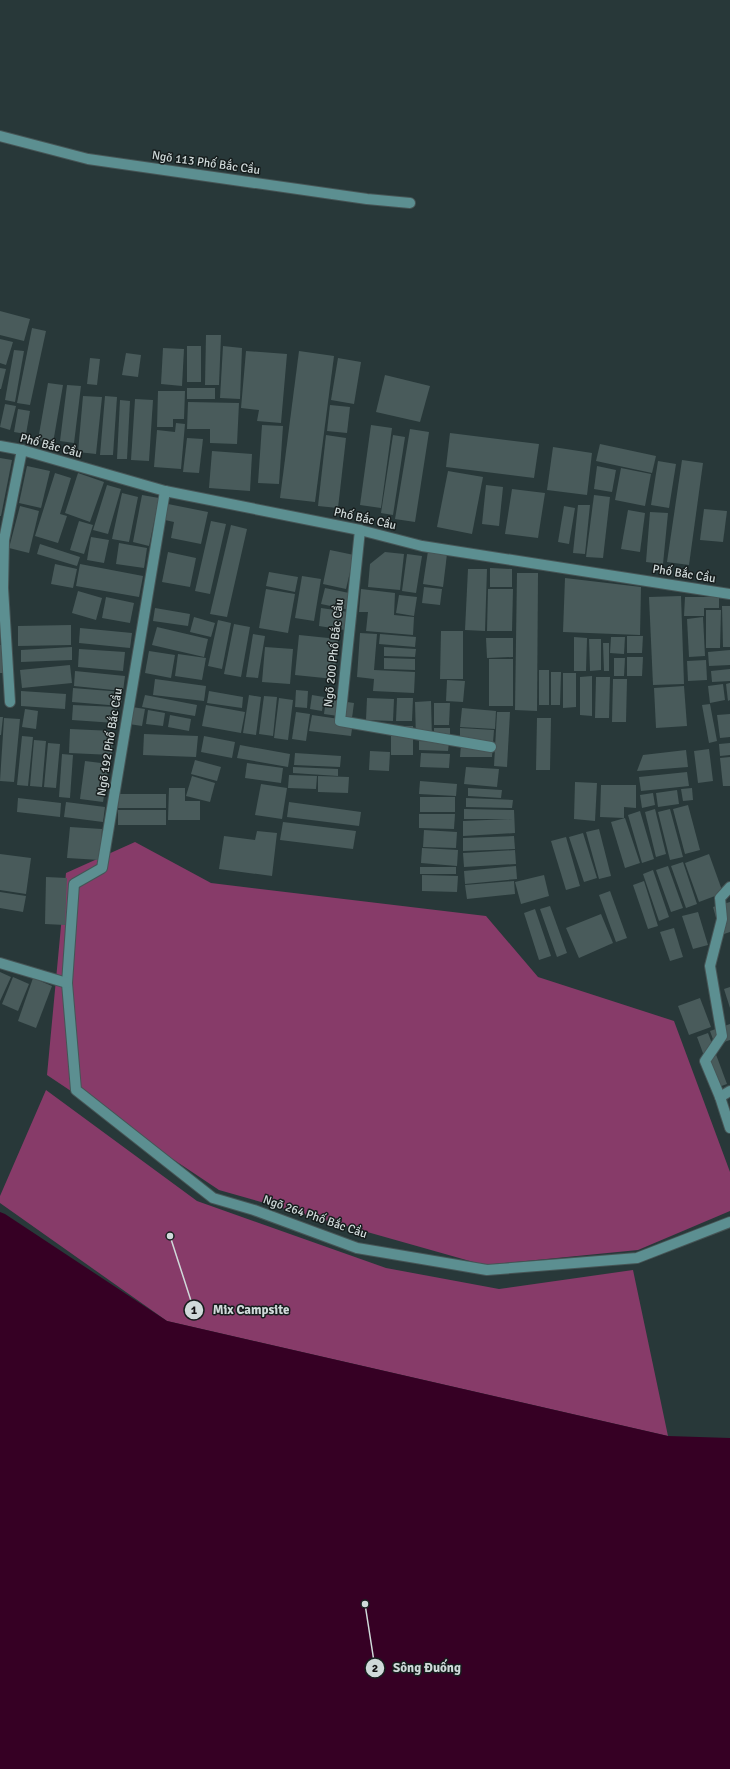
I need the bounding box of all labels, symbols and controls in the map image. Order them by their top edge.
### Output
street label: Ngõ 113 Phố Bắc Cầu [151,148,261,178]
street label: Phố Bắc Cầu [18,431,84,461]
street label: Phố Bắc Cầu [332,505,398,533]
street label: Phố Bắc Cầu [651,562,717,586]
street label: Ngõ 200 Phố Bắc Cầu [321,598,347,708]
street label: Ngõ 192 Phố Bắc Cầu [94,687,126,797]
street label: Ngõ 264 Phố Bắc Cầu [261,1192,369,1242]
callout: Mix Campsite [184,1297,297,1322]
text: Mix Campsite [213,1302,290,1318]
text: 1 [191,1303,198,1318]
callout: Sông Đuống [365,1655,469,1680]
text: Sông Đuống [393,1659,461,1676]
text: 2 [372,1661,378,1676]

